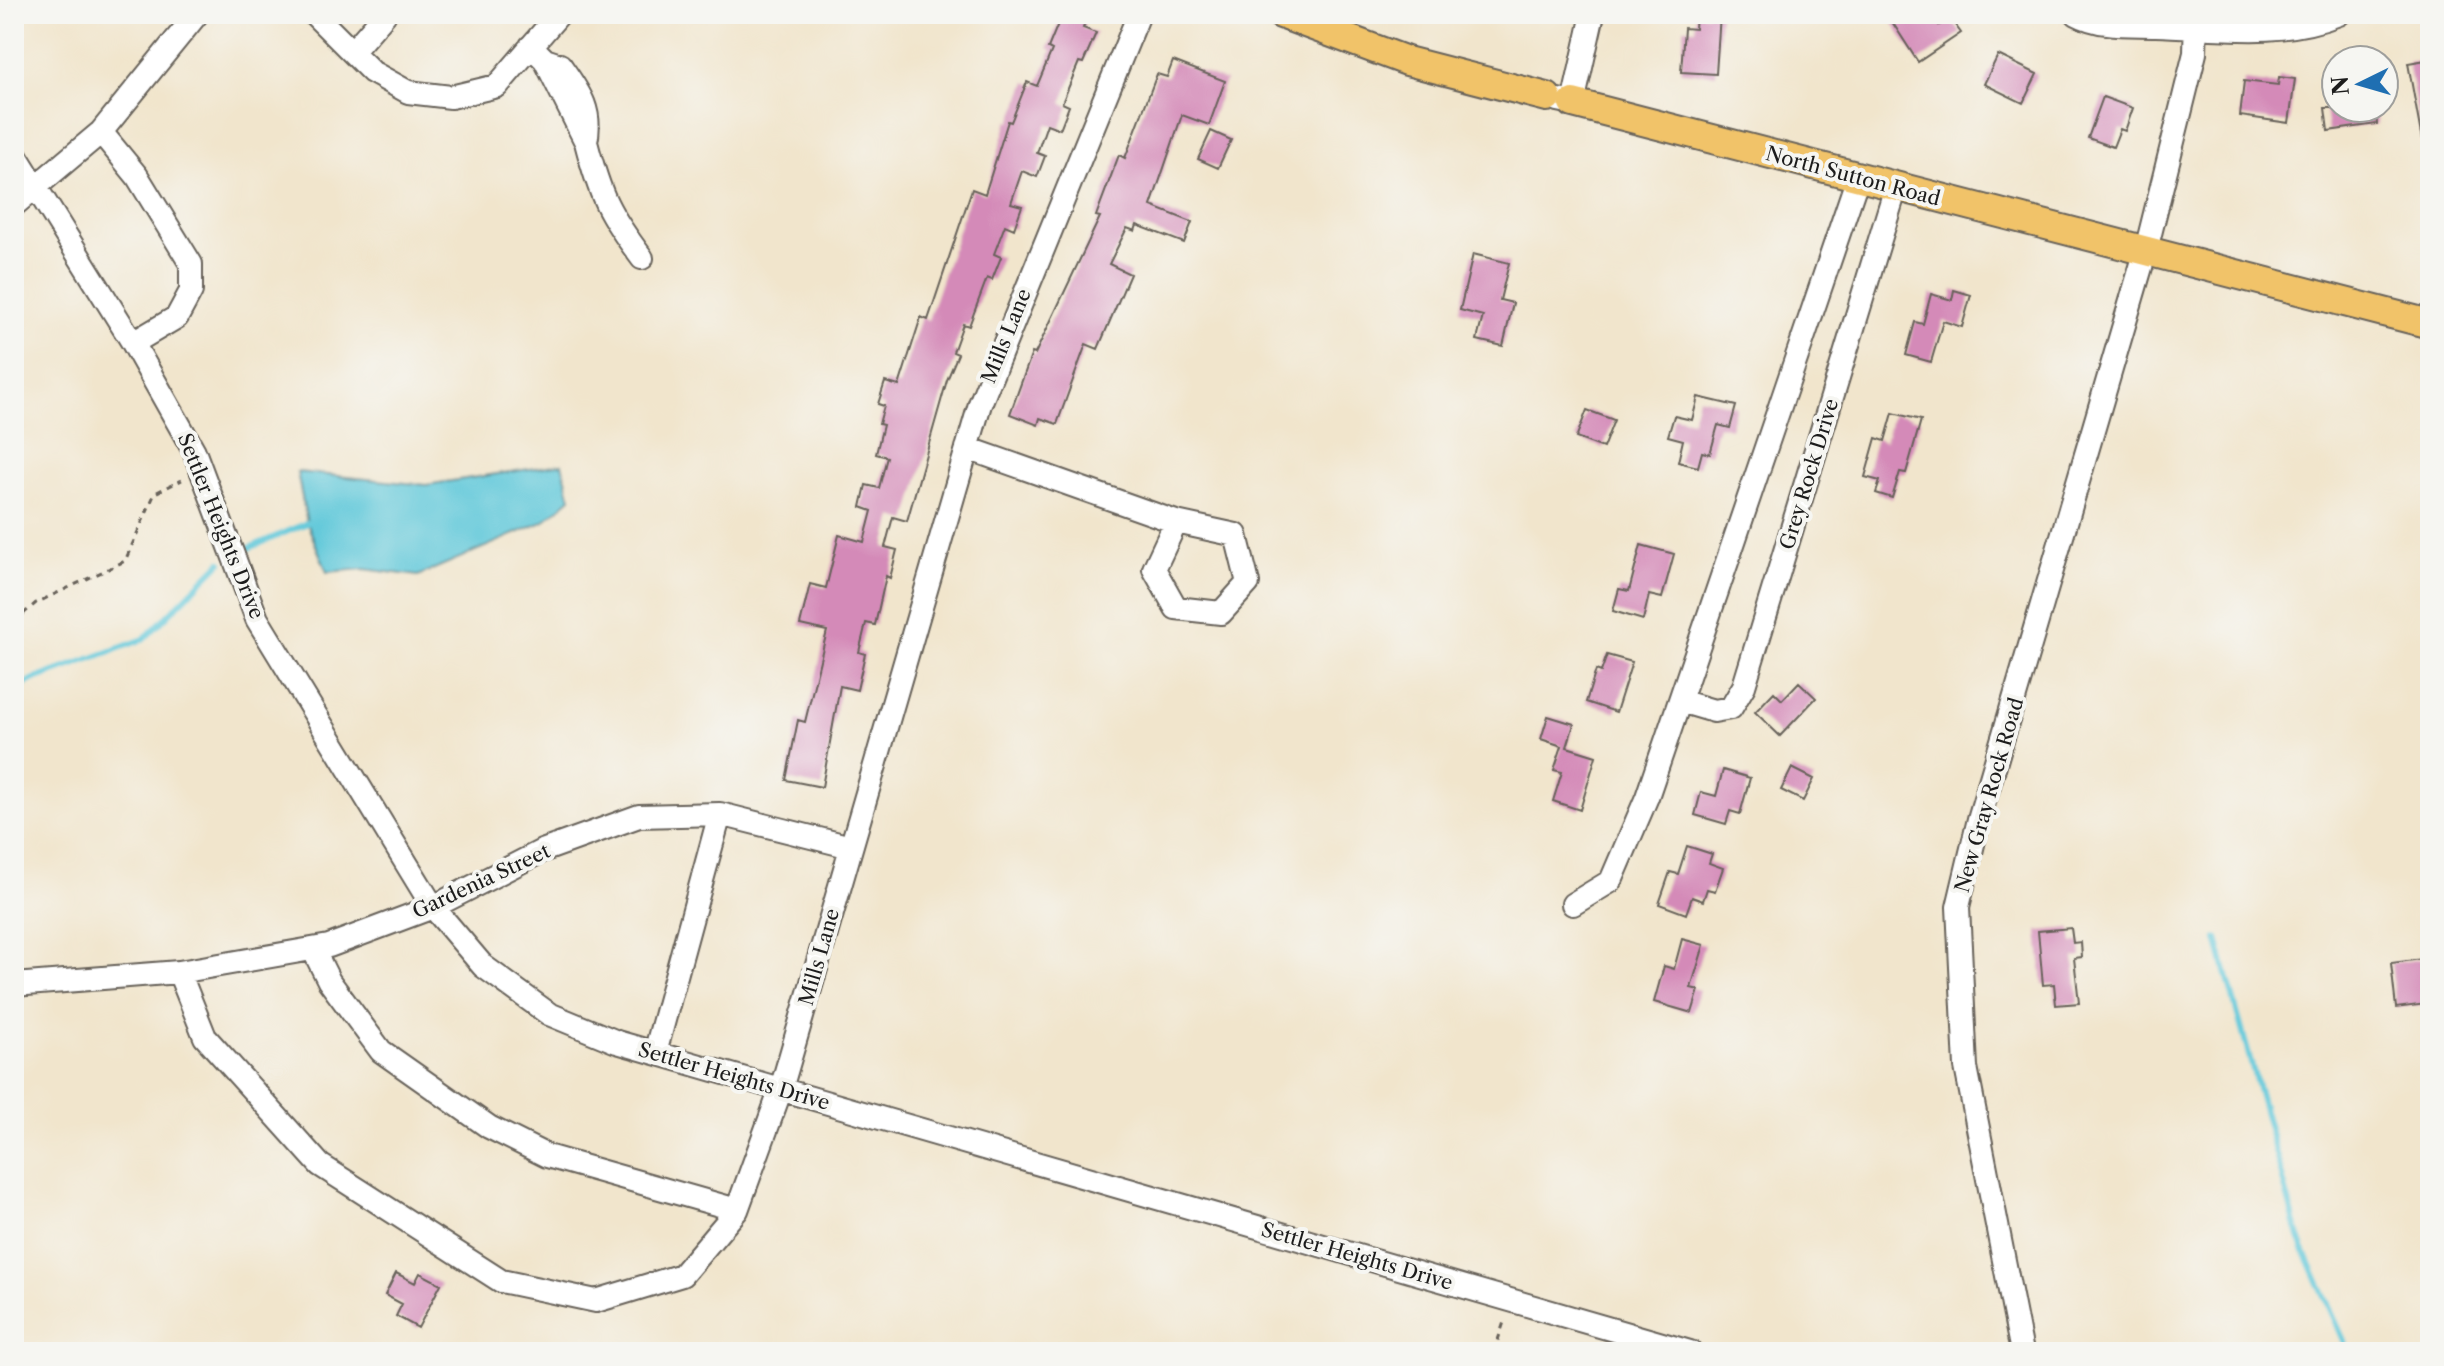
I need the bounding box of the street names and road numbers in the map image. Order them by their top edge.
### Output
street label: North Sutton Road [1763,141,1943,211]
street label: Mills Lane [976,285,1036,387]
street label: Grey Rock Drive [1775,396,1843,552]
street label: Settler Heights Drive [173,430,269,622]
street label: New Gray Rock Road [1950,695,2028,895]
street label: Gardenia Street [408,839,554,923]
street label: Mills Lane [794,906,844,1008]
street label: Settler Heights Drive [636,1037,832,1115]
street label: Settler Heights Drive [1259,1217,1455,1295]

